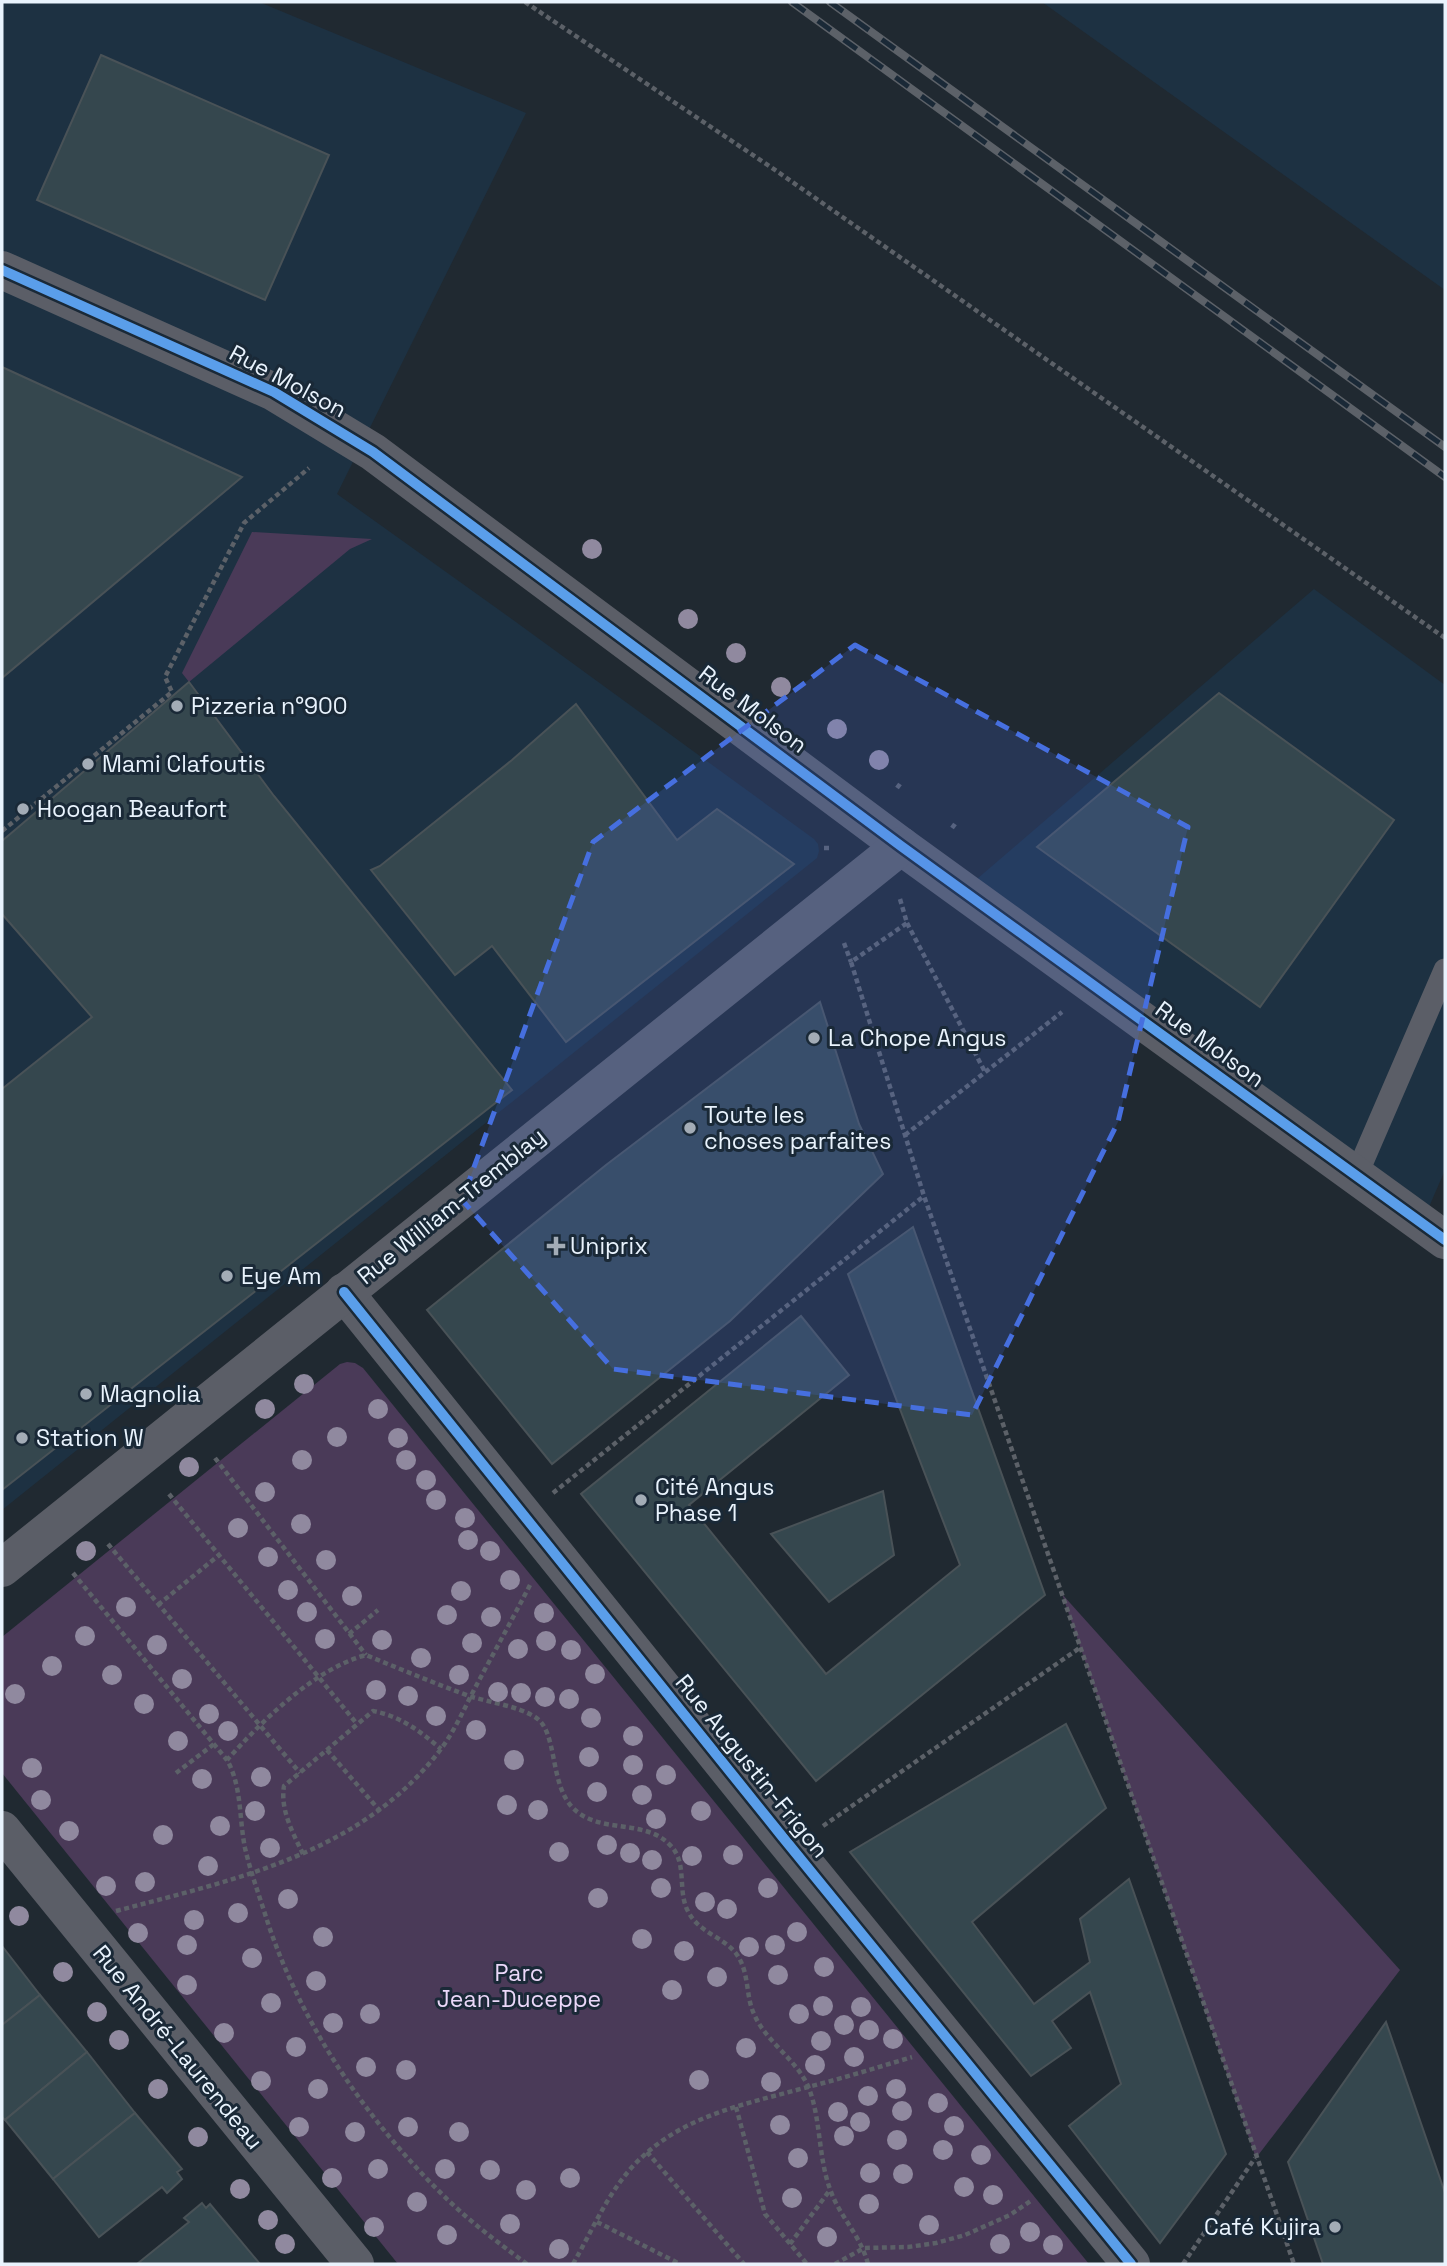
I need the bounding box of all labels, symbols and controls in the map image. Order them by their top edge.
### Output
street label: Rue Molson [224,338,352,424]
street label: Rue Molson [693,658,813,760]
place label: Pizzeria n°900 [191,691,347,721]
marker: Pizzeria n°900 [169,698,185,714]
place label: Mami Clafoutis [102,749,266,779]
marker: Mami Clafoutis [80,756,96,772]
place label: Hoogan Beaufort [37,794,227,824]
marker: Hoogan Beaufort [15,801,31,817]
street label: Rue Molson [1149,994,1271,1094]
place label: La Chope Angus [828,1023,1006,1053]
marker: La Chope Angus [806,1030,822,1046]
place label: Toute les choses parfaites [704,1100,891,1156]
marker: Toute les choses parfaites [682,1120,698,1136]
street label: Rue William-Tremblay [351,1121,551,1291]
place label: Uniprix [570,1231,648,1261]
marker: Uniprix [548,1238,564,1254]
place label: Eye Am [241,1261,322,1291]
marker: Eye Am [219,1268,235,1284]
place label: Magnolia [100,1379,200,1409]
marker: Magnolia [78,1386,94,1402]
place label: Station W [36,1423,144,1453]
marker: Station W [14,1430,30,1446]
place label: Cité Angus Phase 1 [655,1472,774,1528]
marker: Cité Angus Phase 1 [633,1492,649,1508]
street label: Rue Augustin-Frigon [669,1668,835,1864]
street label: Rue André-Laurendeau [86,1939,270,2155]
park label: Parc Jean-Duceppe [437,1958,601,2014]
place label: Café Kujira [1204,2212,1321,2242]
marker: Café Kujira [1327,2219,1343,2235]

